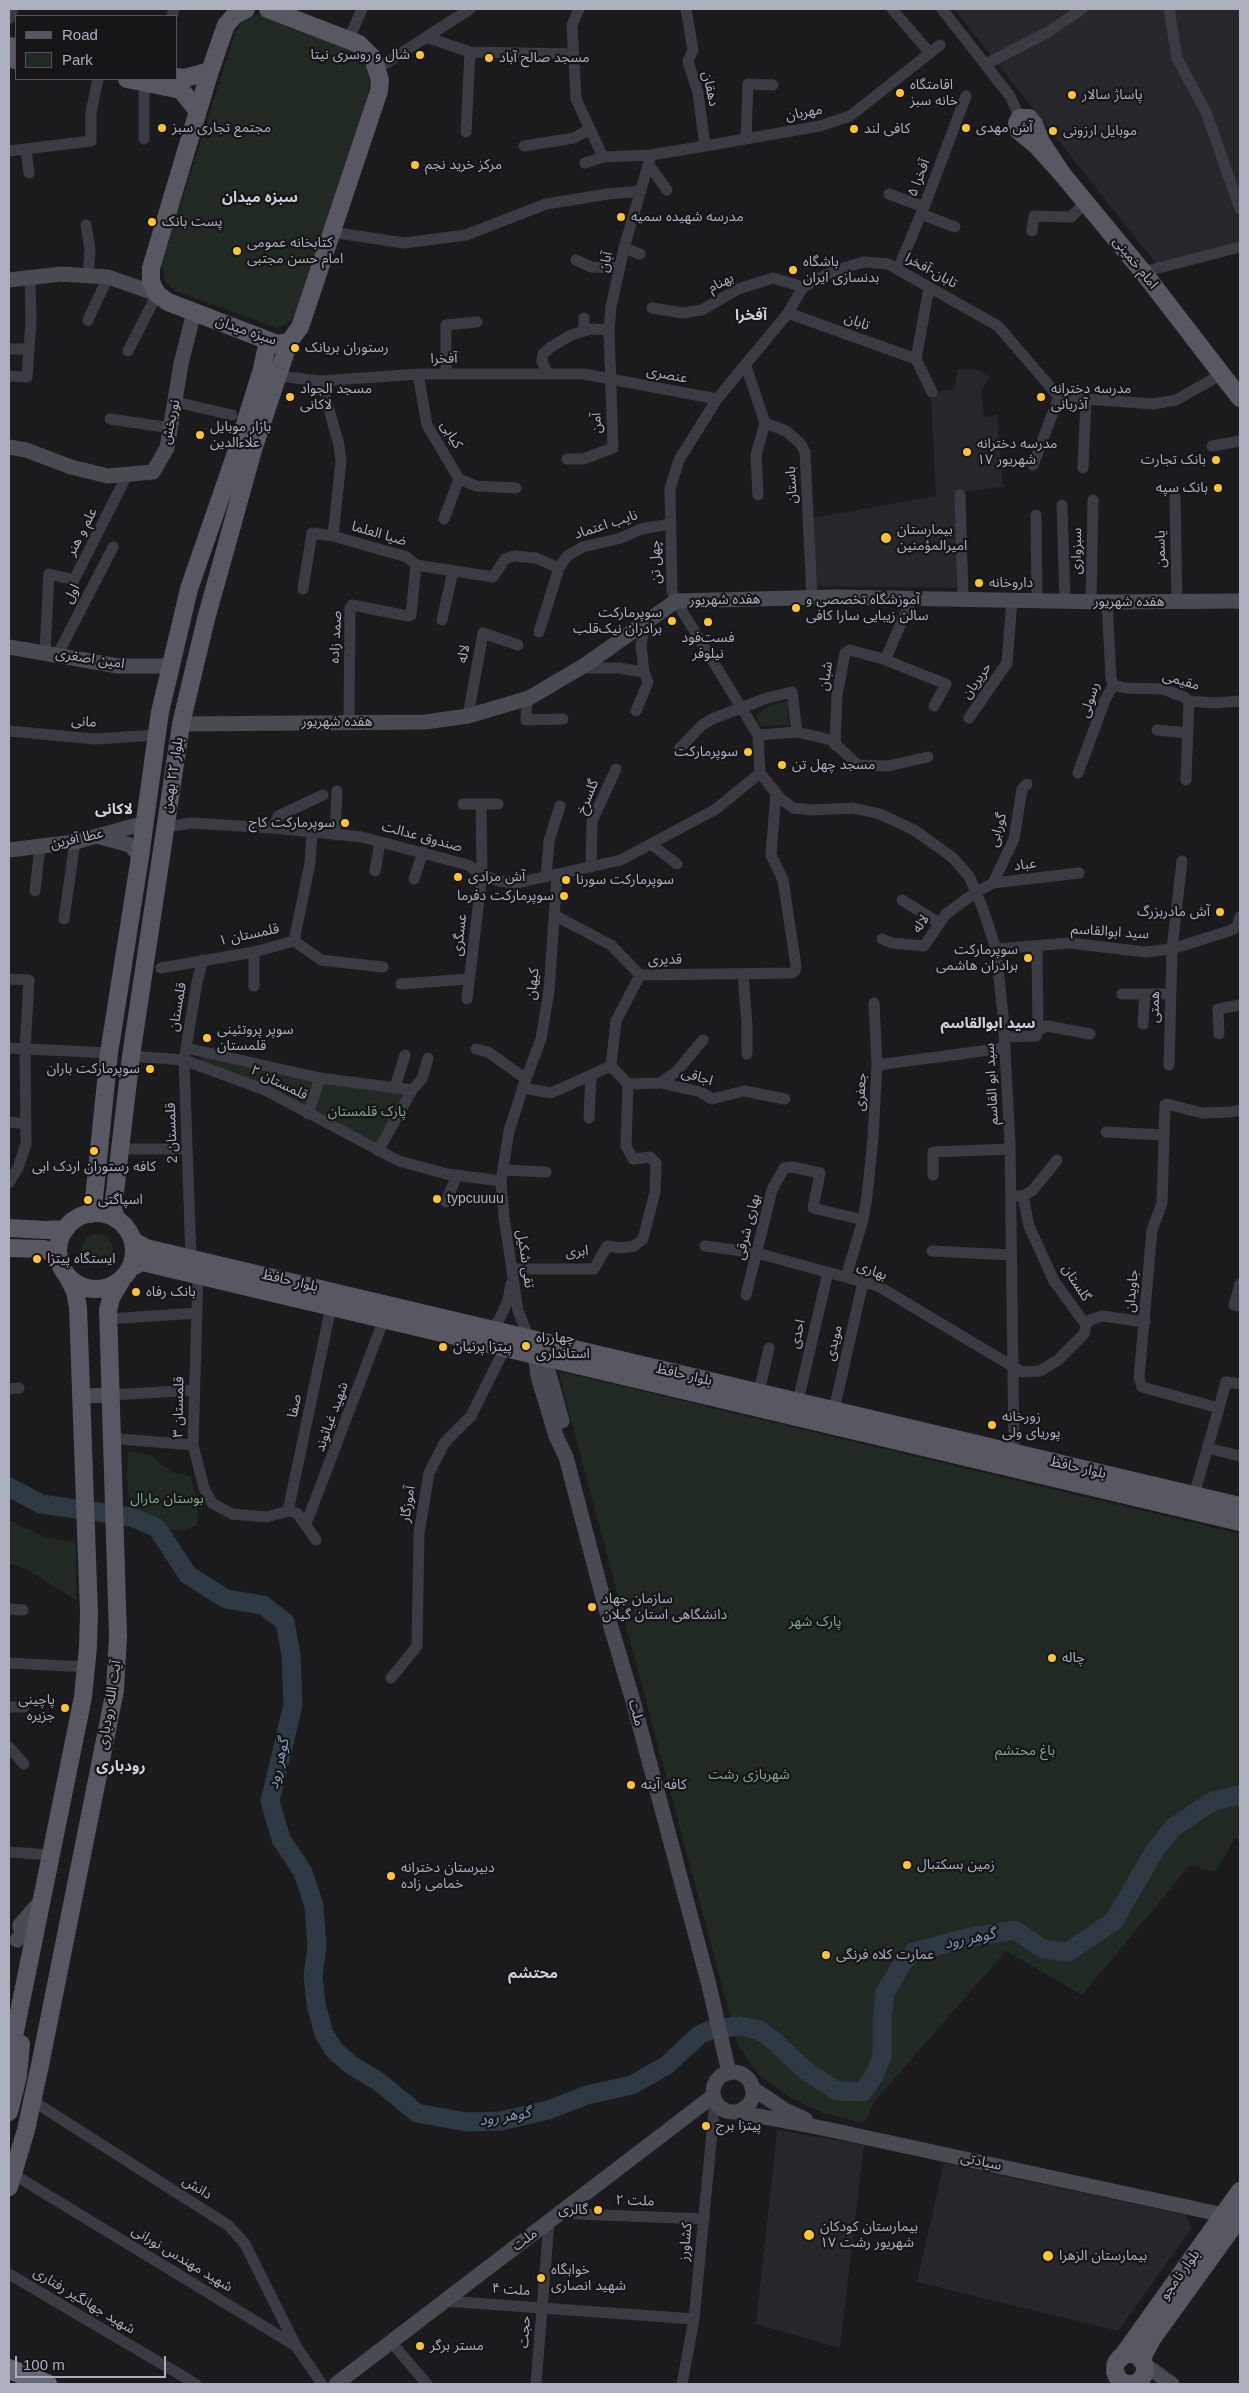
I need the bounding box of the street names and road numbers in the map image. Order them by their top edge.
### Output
street label: دهقان [698,70,722,108]
street label: مهربان [784,101,824,125]
street label: آفخرا ۵ [904,157,934,199]
street label: امام خمینی [1109,234,1161,292]
street label: آبان [595,250,617,274]
street label: تابان-آفخرا [902,250,960,292]
street label: بهنام [705,269,737,297]
street label: تابان [842,310,872,334]
street label: سبزه میدان [213,313,279,349]
street label: آفخرا [430,350,458,368]
street label: عنصری [645,363,689,387]
street label: نوربخش [158,398,184,446]
street label: آمن [588,412,606,434]
street label: کیابی [436,418,466,452]
street label: باستان [783,466,801,504]
street label: علم و هنر [63,505,101,559]
street label: نایب اعتماد [572,507,640,543]
street label: ضیا العلما [350,518,408,550]
street label: سبزواری [1068,528,1086,574]
street label: یاسمن [1152,530,1170,568]
street label: چهل تن [647,540,665,584]
street label: اول [60,582,84,606]
street label: هفده شهریور [689,591,761,609]
street label: هفده شهریور [1093,594,1165,610]
street label: صمد زاده [326,610,346,664]
street label: لاله [454,643,474,665]
street label: امین اصغری [54,645,126,673]
street label: شبان [815,660,837,692]
street label: حریریان [958,660,996,702]
street label: مقیمی [1160,668,1202,694]
street label: رسولی [1076,680,1104,720]
street label: مانی [71,713,97,731]
street label: هفده شهریور [301,714,373,730]
street label: بلوار ۲۲ بهمن [159,736,187,814]
street label: گلسرخ [573,777,603,817]
street label: گورابی [985,811,1011,849]
street label: صندوق عدالت [380,818,464,856]
street label: عطا آفرین [49,825,105,853]
street label: عباد [1013,855,1037,875]
street label: لاله [909,912,933,936]
street label: عسگری [449,913,471,957]
street label: قلمستان ۱ [217,920,281,950]
street label: سید ابوالقاسم [1070,921,1150,943]
street label: قدیری [648,951,682,969]
street label: کیهان [523,967,543,1001]
street label: قلمستان [165,981,191,1033]
street label: همتی [1146,991,1164,1023]
street label: سید ابو القاسم [981,1043,1003,1125]
street label: قلمستان ۲ [248,1062,310,1104]
street label: اجاقی [679,1064,715,1090]
street label: جعفری [852,1072,870,1112]
street label: قلمستان 2 [163,1102,181,1164]
street label: بهاری شرقی [732,1192,764,1262]
street label: تقی شکیل [513,1229,537,1289]
street label: ابری [565,1243,589,1261]
street label: بهاری [855,1258,889,1284]
street label: گلستان [1058,1261,1094,1305]
street label: بلوار حافظ [260,1266,320,1296]
street label: جاویدان [1122,1269,1142,1313]
street label: احدی [786,1318,810,1350]
street label: مویدی [822,1323,846,1363]
street label: بلوار حافظ [654,1360,714,1390]
street label: قلمستان ۳ [170,1376,188,1438]
street label: شهید غیاثوند [312,1380,352,1454]
street label: صفا [284,1393,306,1419]
street label: بلوار حافظ [1048,1453,1108,1483]
street label: آموزگار [397,1485,419,1523]
street label: آیت الله رودباری [95,1659,125,1751]
street label: ملت [624,1698,648,1728]
street label: سیادتی [959,2149,1003,2175]
street label: دانش [179,2173,215,2203]
street label: ملت ۲ [615,2192,655,2210]
street label: شهید مهندس نورانی [129,2222,235,2296]
street label: کشاورز [676,2222,696,2262]
street label: ملت [509,2225,541,2255]
street label: بلوار نامجو [1156,2247,1204,2303]
street label: شهید جهانگیر رفتاری [30,2264,138,2338]
street label: ملت ۴ [491,2280,531,2300]
street label: حجت [515,2315,535,2349]

